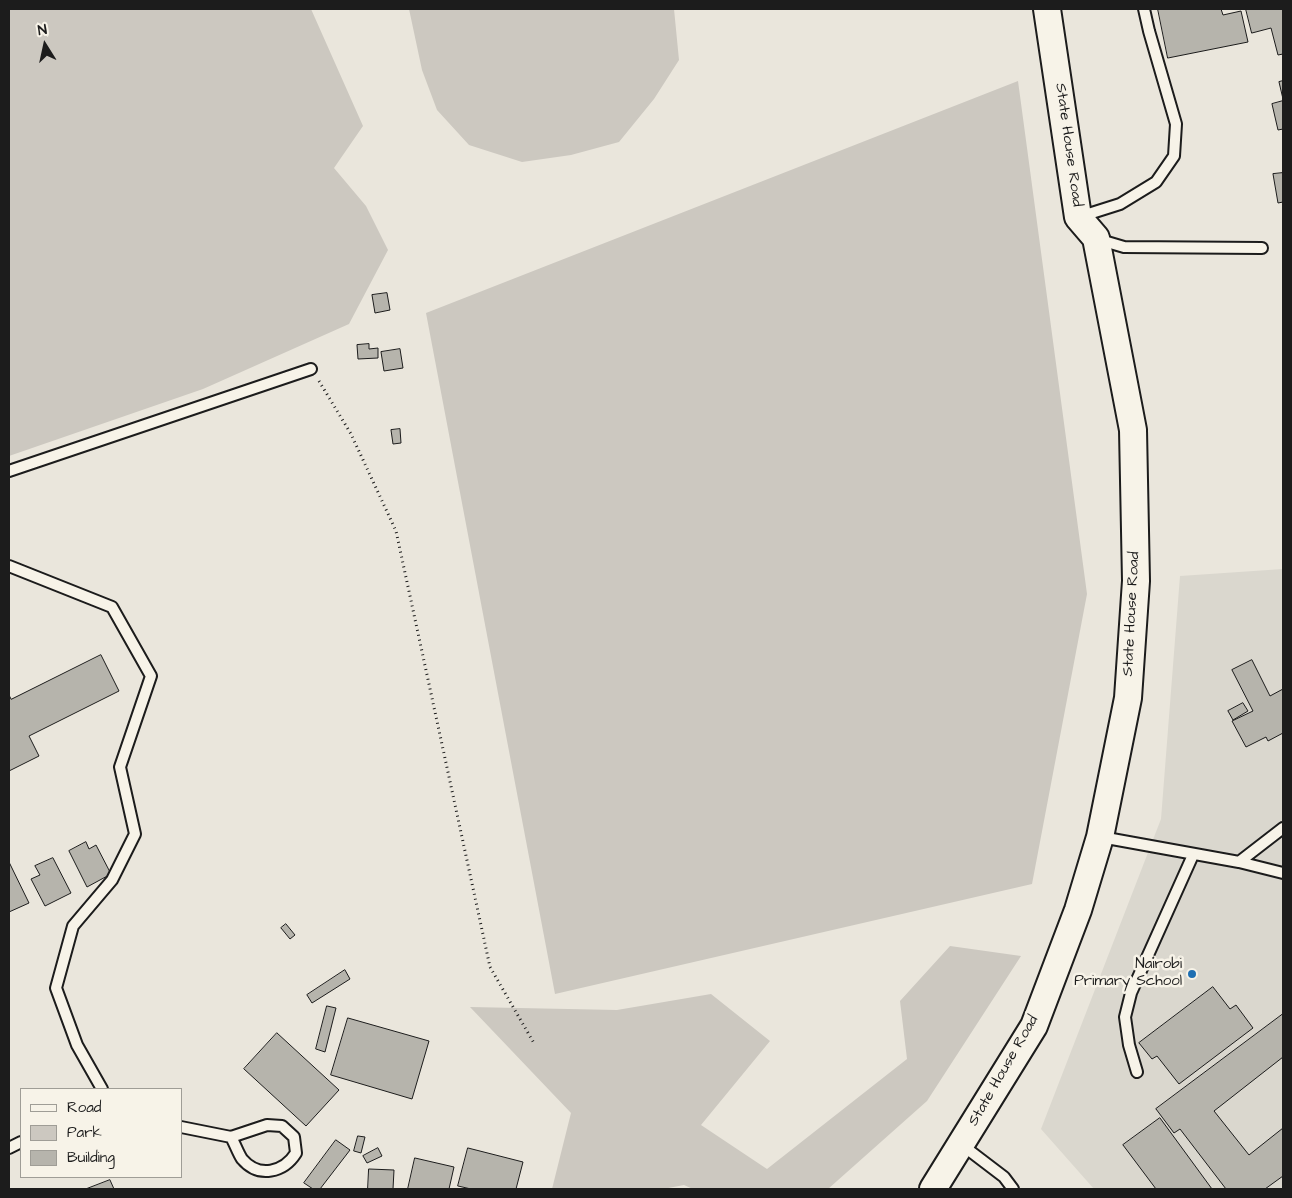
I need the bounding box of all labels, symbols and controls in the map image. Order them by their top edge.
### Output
north arrow [20,20,70,70]
text: N [36,20,48,41]
street label: State House Road [1050,82,1086,208]
street label: State House Road [1120,551,1144,677]
place label: Nairobi Primary School [1074,956,1182,991]
marker: Nairobi Primary School [1186,968,1198,980]
street label: State House Road [965,1012,1043,1130]
legend [20,1088,182,1178]
text: Road [67,1097,101,1118]
text: Park [67,1122,102,1143]
text: Building [67,1147,115,1168]

